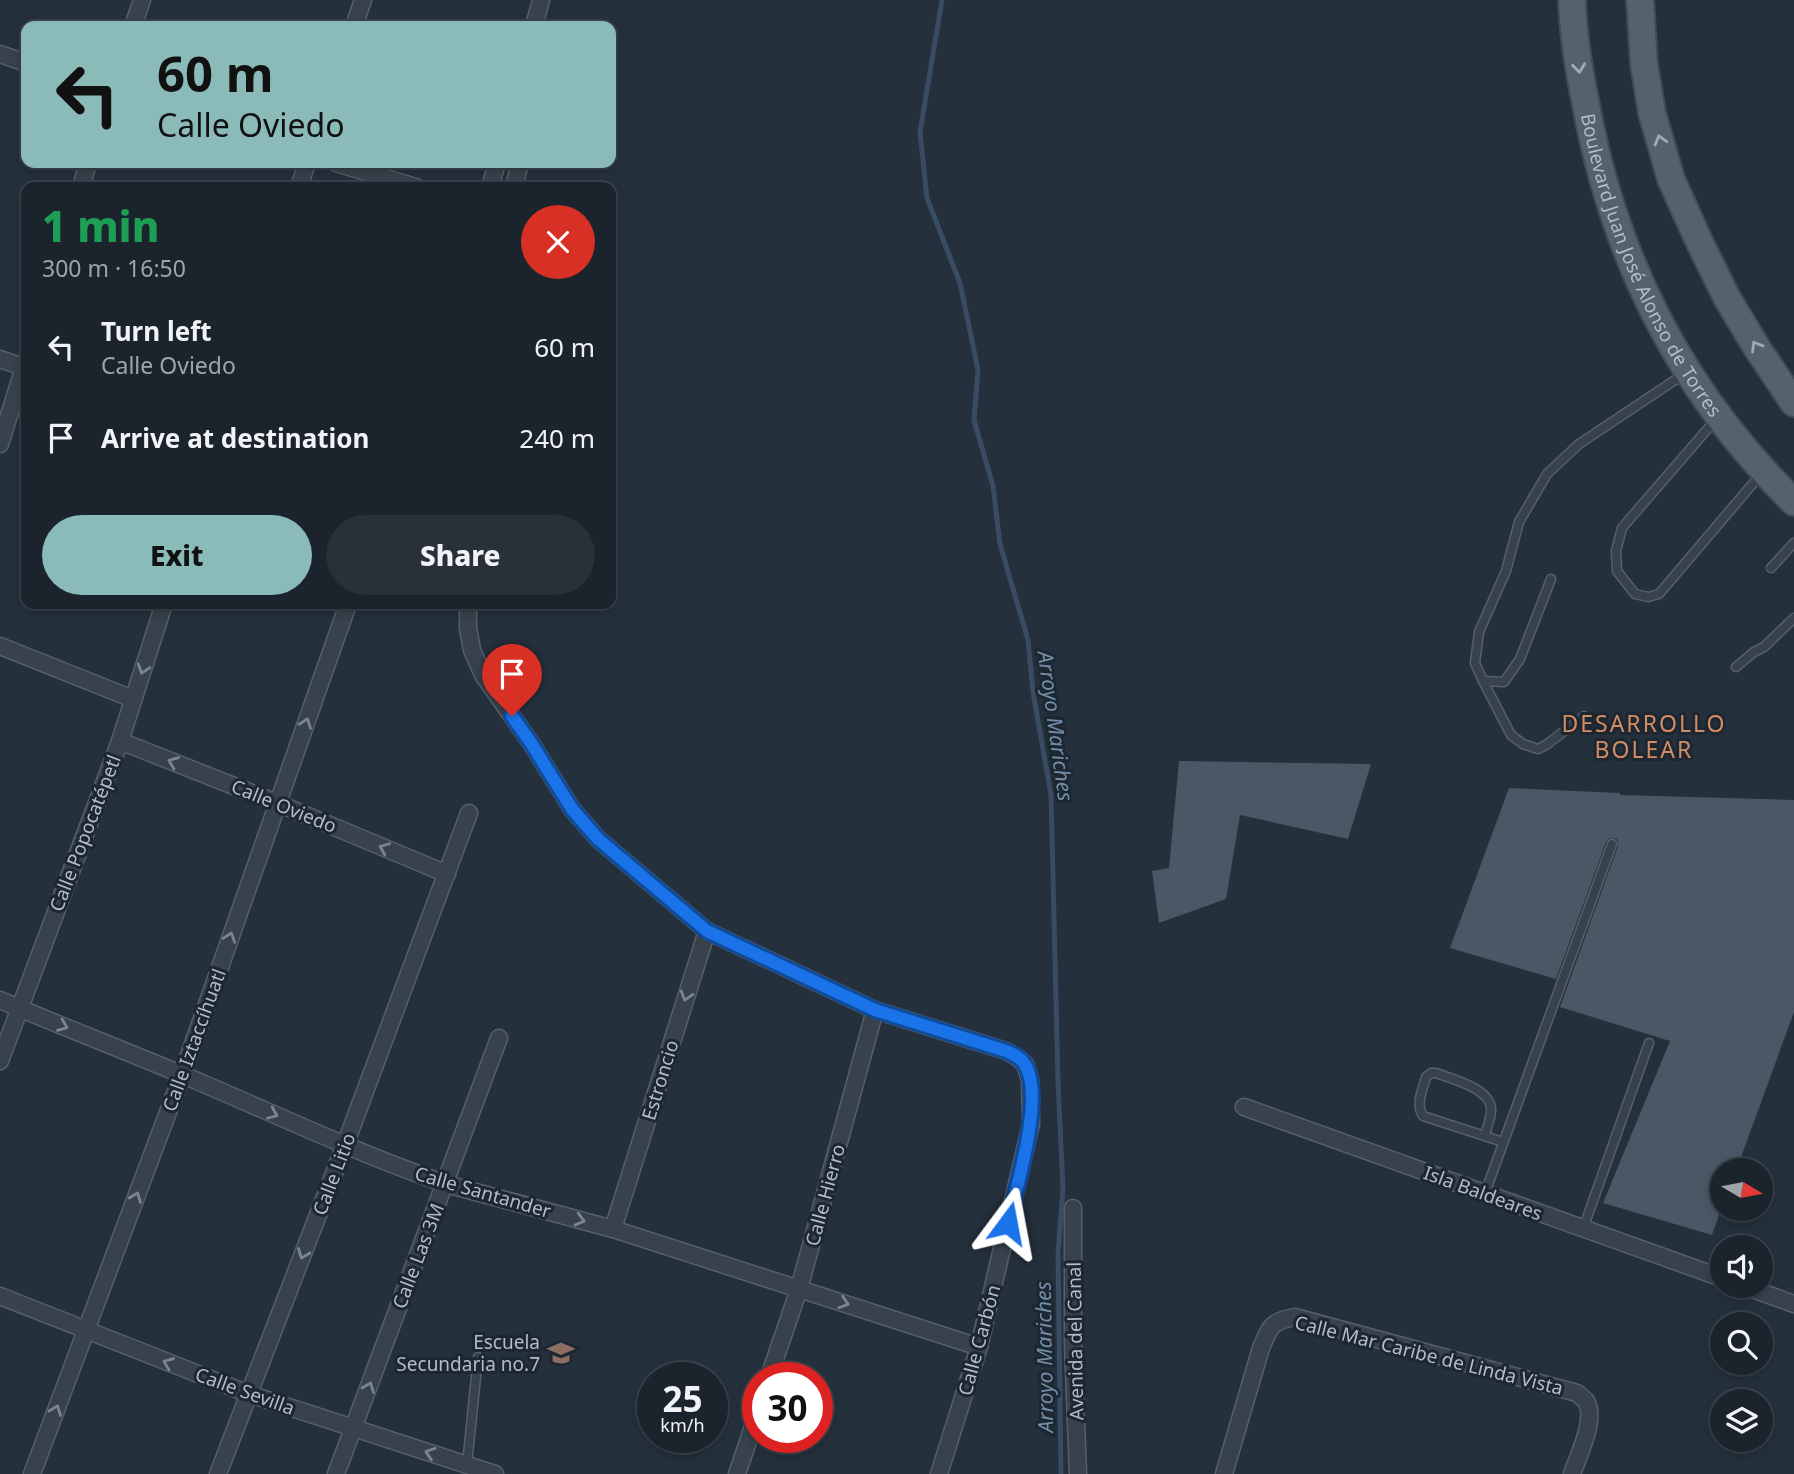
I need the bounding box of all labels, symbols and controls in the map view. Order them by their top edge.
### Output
text: 60 m [157,40,274,106]
icon: left [42,49,133,140]
one-way arrow [1572,62,1587,74]
text: Calle Oviedo [157,103,345,146]
street label: Boulevard Juan José Alonso de Torres [1575,111,1728,422]
one-way arrow [1654,135,1669,147]
text: 1 min [42,197,159,254]
button: close [521,205,595,279]
text: 300 m · 16:50 [42,252,186,284]
text: Turn left [101,313,212,349]
icon: left [42,328,80,366]
text: 60 m [534,329,595,365]
one-way arrow [1751,341,1764,354]
text: Calle Oviedo [101,349,236,381]
icon: arrive [42,419,80,457]
text: Arrive at destination [101,420,370,456]
text: 240 m [519,420,595,456]
button: Exit [42,515,312,595]
button: Share [326,515,595,595]
pin [482,644,542,716]
water label: Arroyo Mariches [1031,647,1080,803]
icon: arrive [493,655,531,693]
one-way arrow [137,662,151,674]
district label: DESARROLLO BOLEAR [1561,707,1727,765]
one-way arrow [298,717,312,729]
street label: Calle Popocatépetl [43,751,127,915]
one-way arrow [168,756,180,770]
street label: Calle Oviedo [227,773,341,839]
one-way arrow [379,842,391,856]
one-way arrow [222,932,236,944]
street label: Calle Iztaccíhuatl [156,965,232,1115]
one-way arrow [680,990,694,1002]
one-way arrow [56,1018,68,1032]
street label: Estroncio [635,1037,685,1123]
one-way arrow [266,1106,278,1120]
street label: Calle Litio [306,1129,362,1219]
street label: Calle Hierro [799,1141,851,1249]
north arrow [1710,1158,1773,1222]
map controls [1710,1158,1773,1452]
street label: Calle Santander [412,1160,554,1224]
street label: Isla Baldeares [1420,1160,1546,1226]
position arrow [971,1186,1045,1260]
one-way arrow [128,1192,142,1204]
street label: Calle Las 3M [386,1200,450,1312]
one-way arrow [574,1212,586,1226]
button: sound [1710,1235,1773,1298]
one-way arrow [297,1248,311,1260]
street label: Avenida del Canal [1061,1261,1089,1421]
water label: Arroyo Mariches [1029,1281,1059,1435]
street label: Calle Carbón [952,1282,1006,1398]
one-way arrow [837,1295,849,1310]
street label: Calle Mar Caribe de Linda Vista [1292,1309,1566,1401]
button: search [1710,1312,1773,1375]
place label: Escuela Secundaria no.7 [396,1329,540,1377]
school or university icon: Escuela Secundaria no.7 [546,1338,576,1368]
one-way arrow [163,1357,175,1371]
street label: Calle Sevilla [192,1361,298,1421]
speed limit sign: 30 [742,1362,833,1453]
text: 25 [662,1375,703,1422]
one-way arrow [360,1382,374,1394]
button: layers [1710,1389,1773,1452]
one-way arrow [47,1405,61,1417]
text: km/h [660,1413,705,1437]
one-way arrow [424,1447,436,1461]

